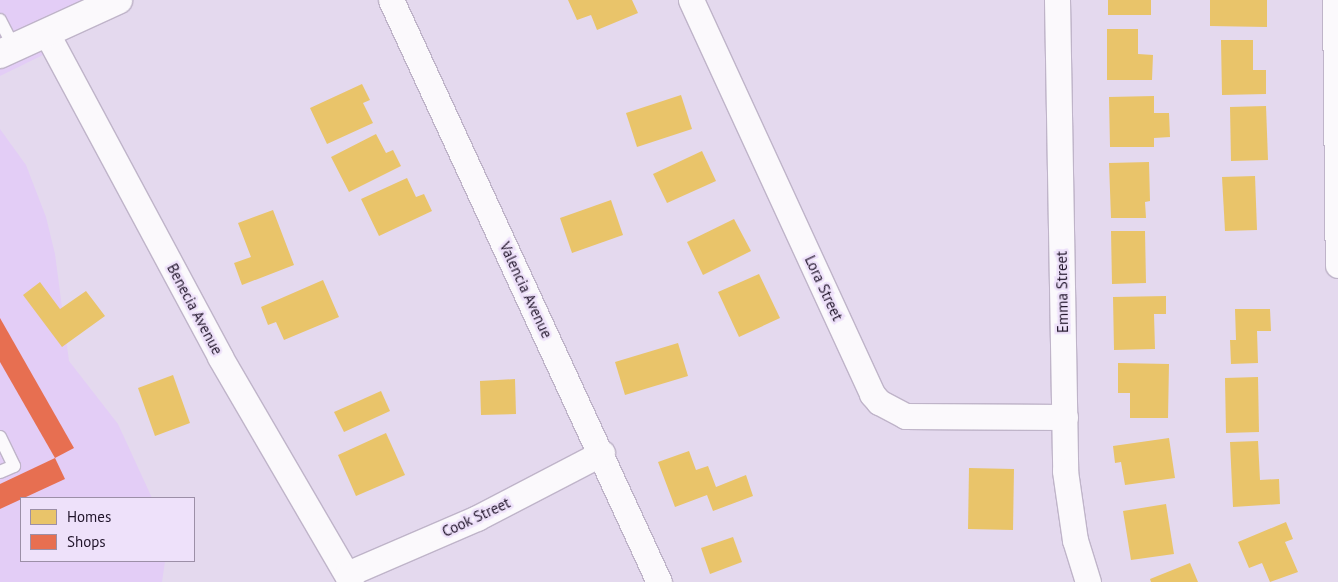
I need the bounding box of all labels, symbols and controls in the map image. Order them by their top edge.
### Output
street label: Valencia Avenue [496,239,556,341]
street label: Emma Street [1052,251,1072,333]
street label: Lora Street [801,253,847,323]
street label: Benecia Avenue [163,260,227,358]
street label: Cook Street [439,493,513,541]
legend [20,497,195,562]
text: Homes [67,507,111,526]
text: Shops [67,532,106,551]

